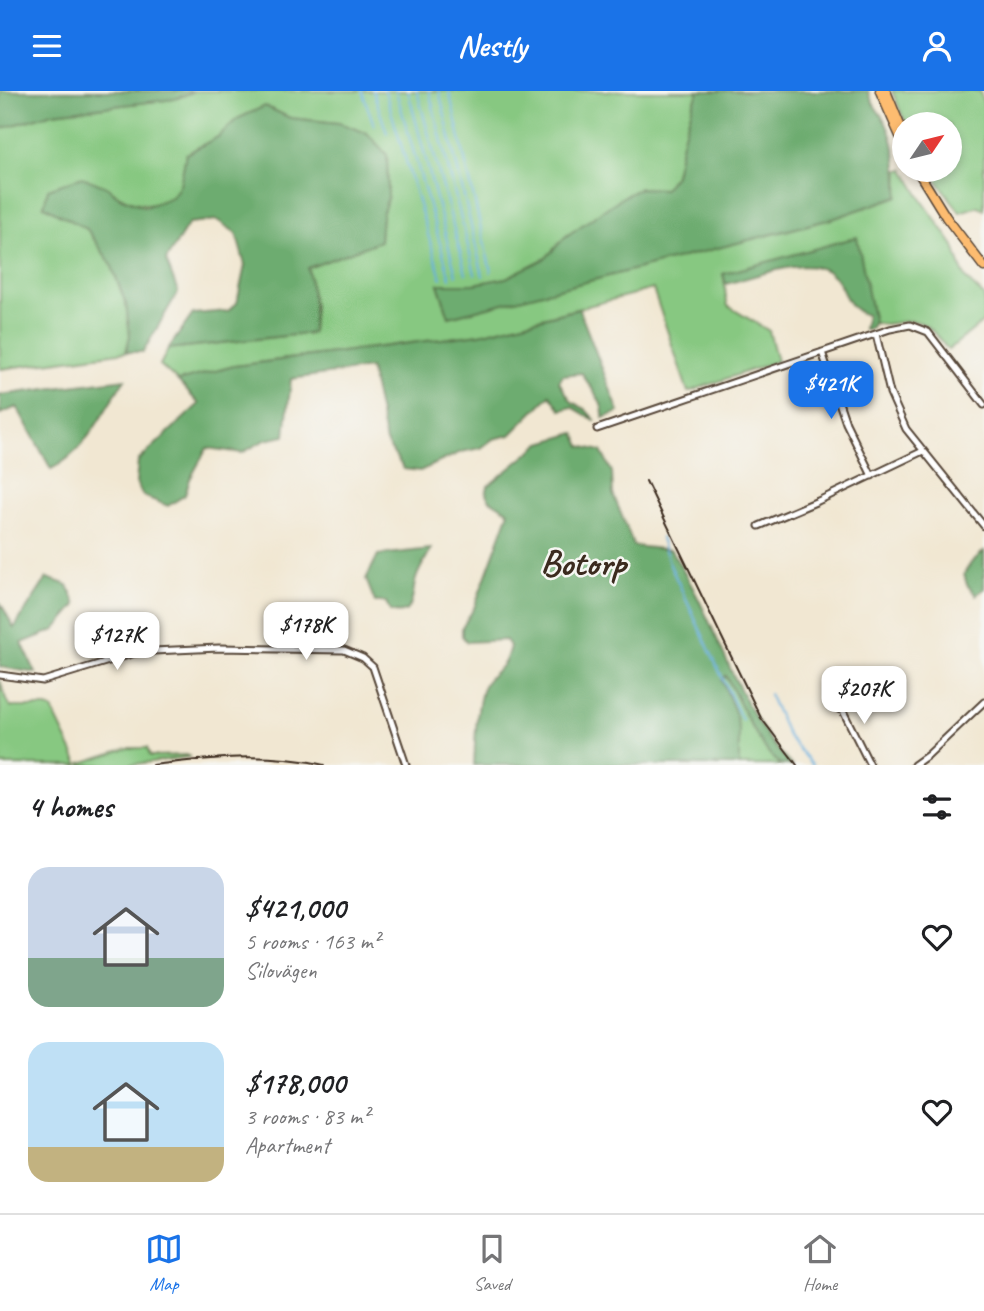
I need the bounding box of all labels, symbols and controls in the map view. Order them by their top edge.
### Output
text: Nestly [457,25,527,66]
icon: menu [28,27,66,65]
icon: person [918,27,956,65]
north arrow [892,112,962,182]
map controls [892,112,962,182]
pin: $421K [782,361,880,421]
text: $421K [804,369,858,398]
district label: Botorp [540,539,629,586]
pin: $178K [257,603,355,662]
text: $178K [280,610,333,639]
pin: $127K [68,613,166,672]
text: $127K [91,620,144,649]
pin: $207K [815,667,913,726]
text: $207K [838,674,891,703]
text: 4 homes [28,788,113,826]
icon: filters [918,788,956,826]
text: $421,000 [245,889,345,927]
icon: home [84,895,168,979]
icon: heart [918,918,956,956]
text: 5 rooms · 163 m² [245,927,380,956]
text: Silovägen [245,956,317,985]
text: $178,000 [245,1064,345,1102]
icon: home [84,1070,168,1154]
icon: heart [918,1093,956,1131]
text: 3 rooms · 83 m² [245,1102,369,1131]
text: Apartment [245,1131,330,1160]
tab: Map [145,1230,183,1296]
tab: Saved [473,1230,511,1296]
tab: Home [801,1230,839,1296]

